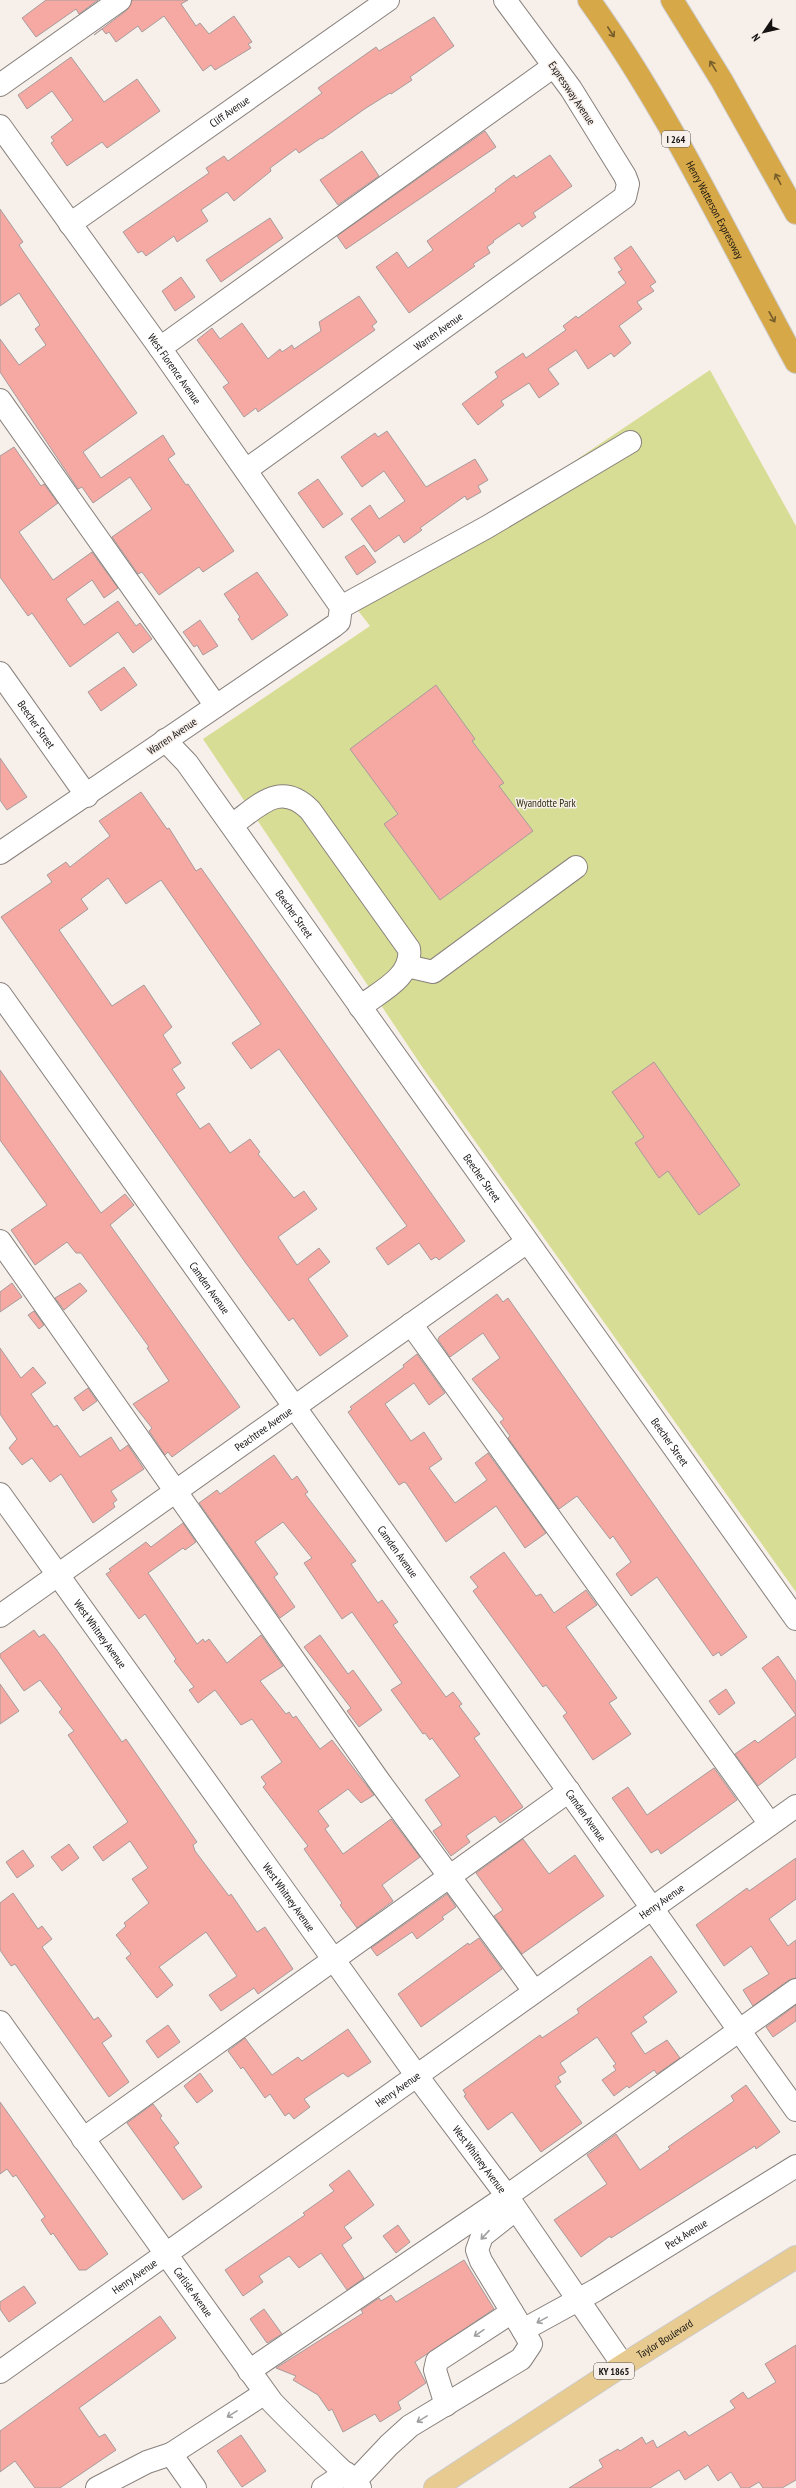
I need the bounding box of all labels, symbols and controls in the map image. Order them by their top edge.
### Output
north arrow [744,12,784,52]
one-way arrow [607,26,615,37]
text: N [748,31,763,44]
street label: Expressway Avenue [546,59,599,128]
one-way arrow [709,61,717,72]
street label: Cliff Avenue [207,93,252,131]
road number: I 264 [662,131,690,147]
street label: Henry Watterson Expressway [683,159,747,262]
one-way arrow [774,173,781,185]
street label: Warren Avenue [411,309,466,354]
one-way arrow [768,311,776,323]
street label: West Florence Avenue [145,331,204,407]
street label: Beecher Street [15,698,58,751]
street label: Warren Avenue [145,714,200,758]
park label: Wyandotte Park [516,796,576,810]
street label: Beecher Street [273,887,316,941]
street label: Beecher Street [460,1151,504,1205]
street label: Camden Avenue [186,1259,233,1317]
street label: Peachtree Avenue [232,1404,295,1454]
street label: Beecher Street [648,1415,692,1469]
street label: Camden Avenue [374,1523,421,1581]
street label: West Whitney Avenue [71,1597,130,1671]
street label: Camden Avenue [563,1787,609,1845]
street label: West Whitney Avenue [260,1860,318,1935]
street label: Henry Avenue [636,1880,687,1922]
street label: Henry Avenue [372,2068,423,2110]
street label: West Whitney Avenue [449,2123,510,2196]
street label: Peck Avenue [663,2216,710,2252]
one-way arrow [481,2230,490,2240]
street label: Henry Avenue [109,2255,160,2297]
street label: Carlisle Avenue [171,2264,216,2320]
one-way arrow [536,2316,548,2324]
street label: Taylor Boulevard [634,2316,696,2362]
one-way arrow [474,2329,485,2337]
road number: KY 1865 [594,2363,634,2379]
one-way arrow [226,2410,238,2418]
one-way arrow [417,2415,428,2423]

